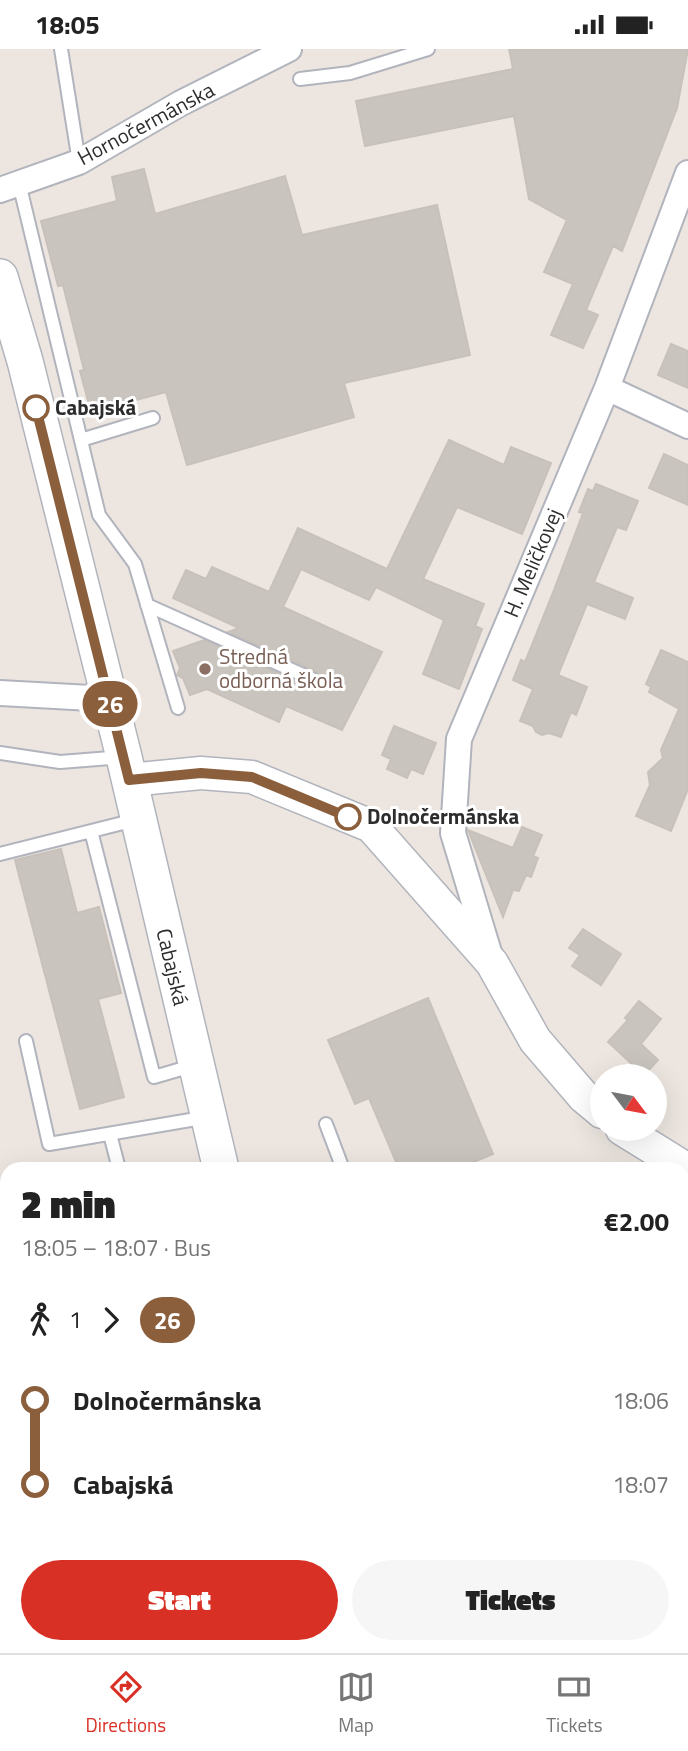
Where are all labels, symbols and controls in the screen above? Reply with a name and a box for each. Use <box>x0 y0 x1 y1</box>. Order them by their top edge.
text: 18:05 <box>35 5 100 44</box>
street label: Hornočermánska <box>71 73 220 173</box>
place label: Cabajská <box>55 391 136 423</box>
marker: Cabajská <box>23 395 49 421</box>
street label: H. Meličkovej <box>495 503 569 622</box>
place label: Stredná odborná škola <box>219 640 344 696</box>
marker: Stredná odborná škola <box>197 661 213 677</box>
line badge: 26 <box>78 681 142 727</box>
text: 26 <box>97 686 123 722</box>
place label: Dolnočermánska <box>367 800 520 832</box>
marker: Dolnočermánska <box>335 804 361 830</box>
street label: Cabajská <box>149 925 197 1009</box>
north arrow <box>590 1064 667 1141</box>
map controls <box>590 1064 667 1141</box>
text: 2 min <box>21 1175 115 1233</box>
text: €2.00 <box>604 1202 669 1241</box>
text: 18:05 – 18:07 · Bus <box>21 1230 211 1265</box>
icon: walk <box>21 1301 59 1339</box>
icon: forward <box>92 1301 130 1339</box>
text: 1 <box>69 1302 82 1337</box>
text: 26 <box>154 1302 181 1338</box>
text: Dolnočermánska <box>73 1381 262 1420</box>
text: 18:06 <box>612 1383 669 1418</box>
text: Cabajská <box>73 1465 174 1504</box>
text: 18:07 <box>612 1467 669 1502</box>
button: Start <box>21 1560 338 1640</box>
button: Tickets <box>352 1560 669 1640</box>
tab: Directions <box>86 1668 166 1739</box>
tab: Map <box>337 1668 375 1739</box>
tab: Tickets <box>546 1668 602 1739</box>

